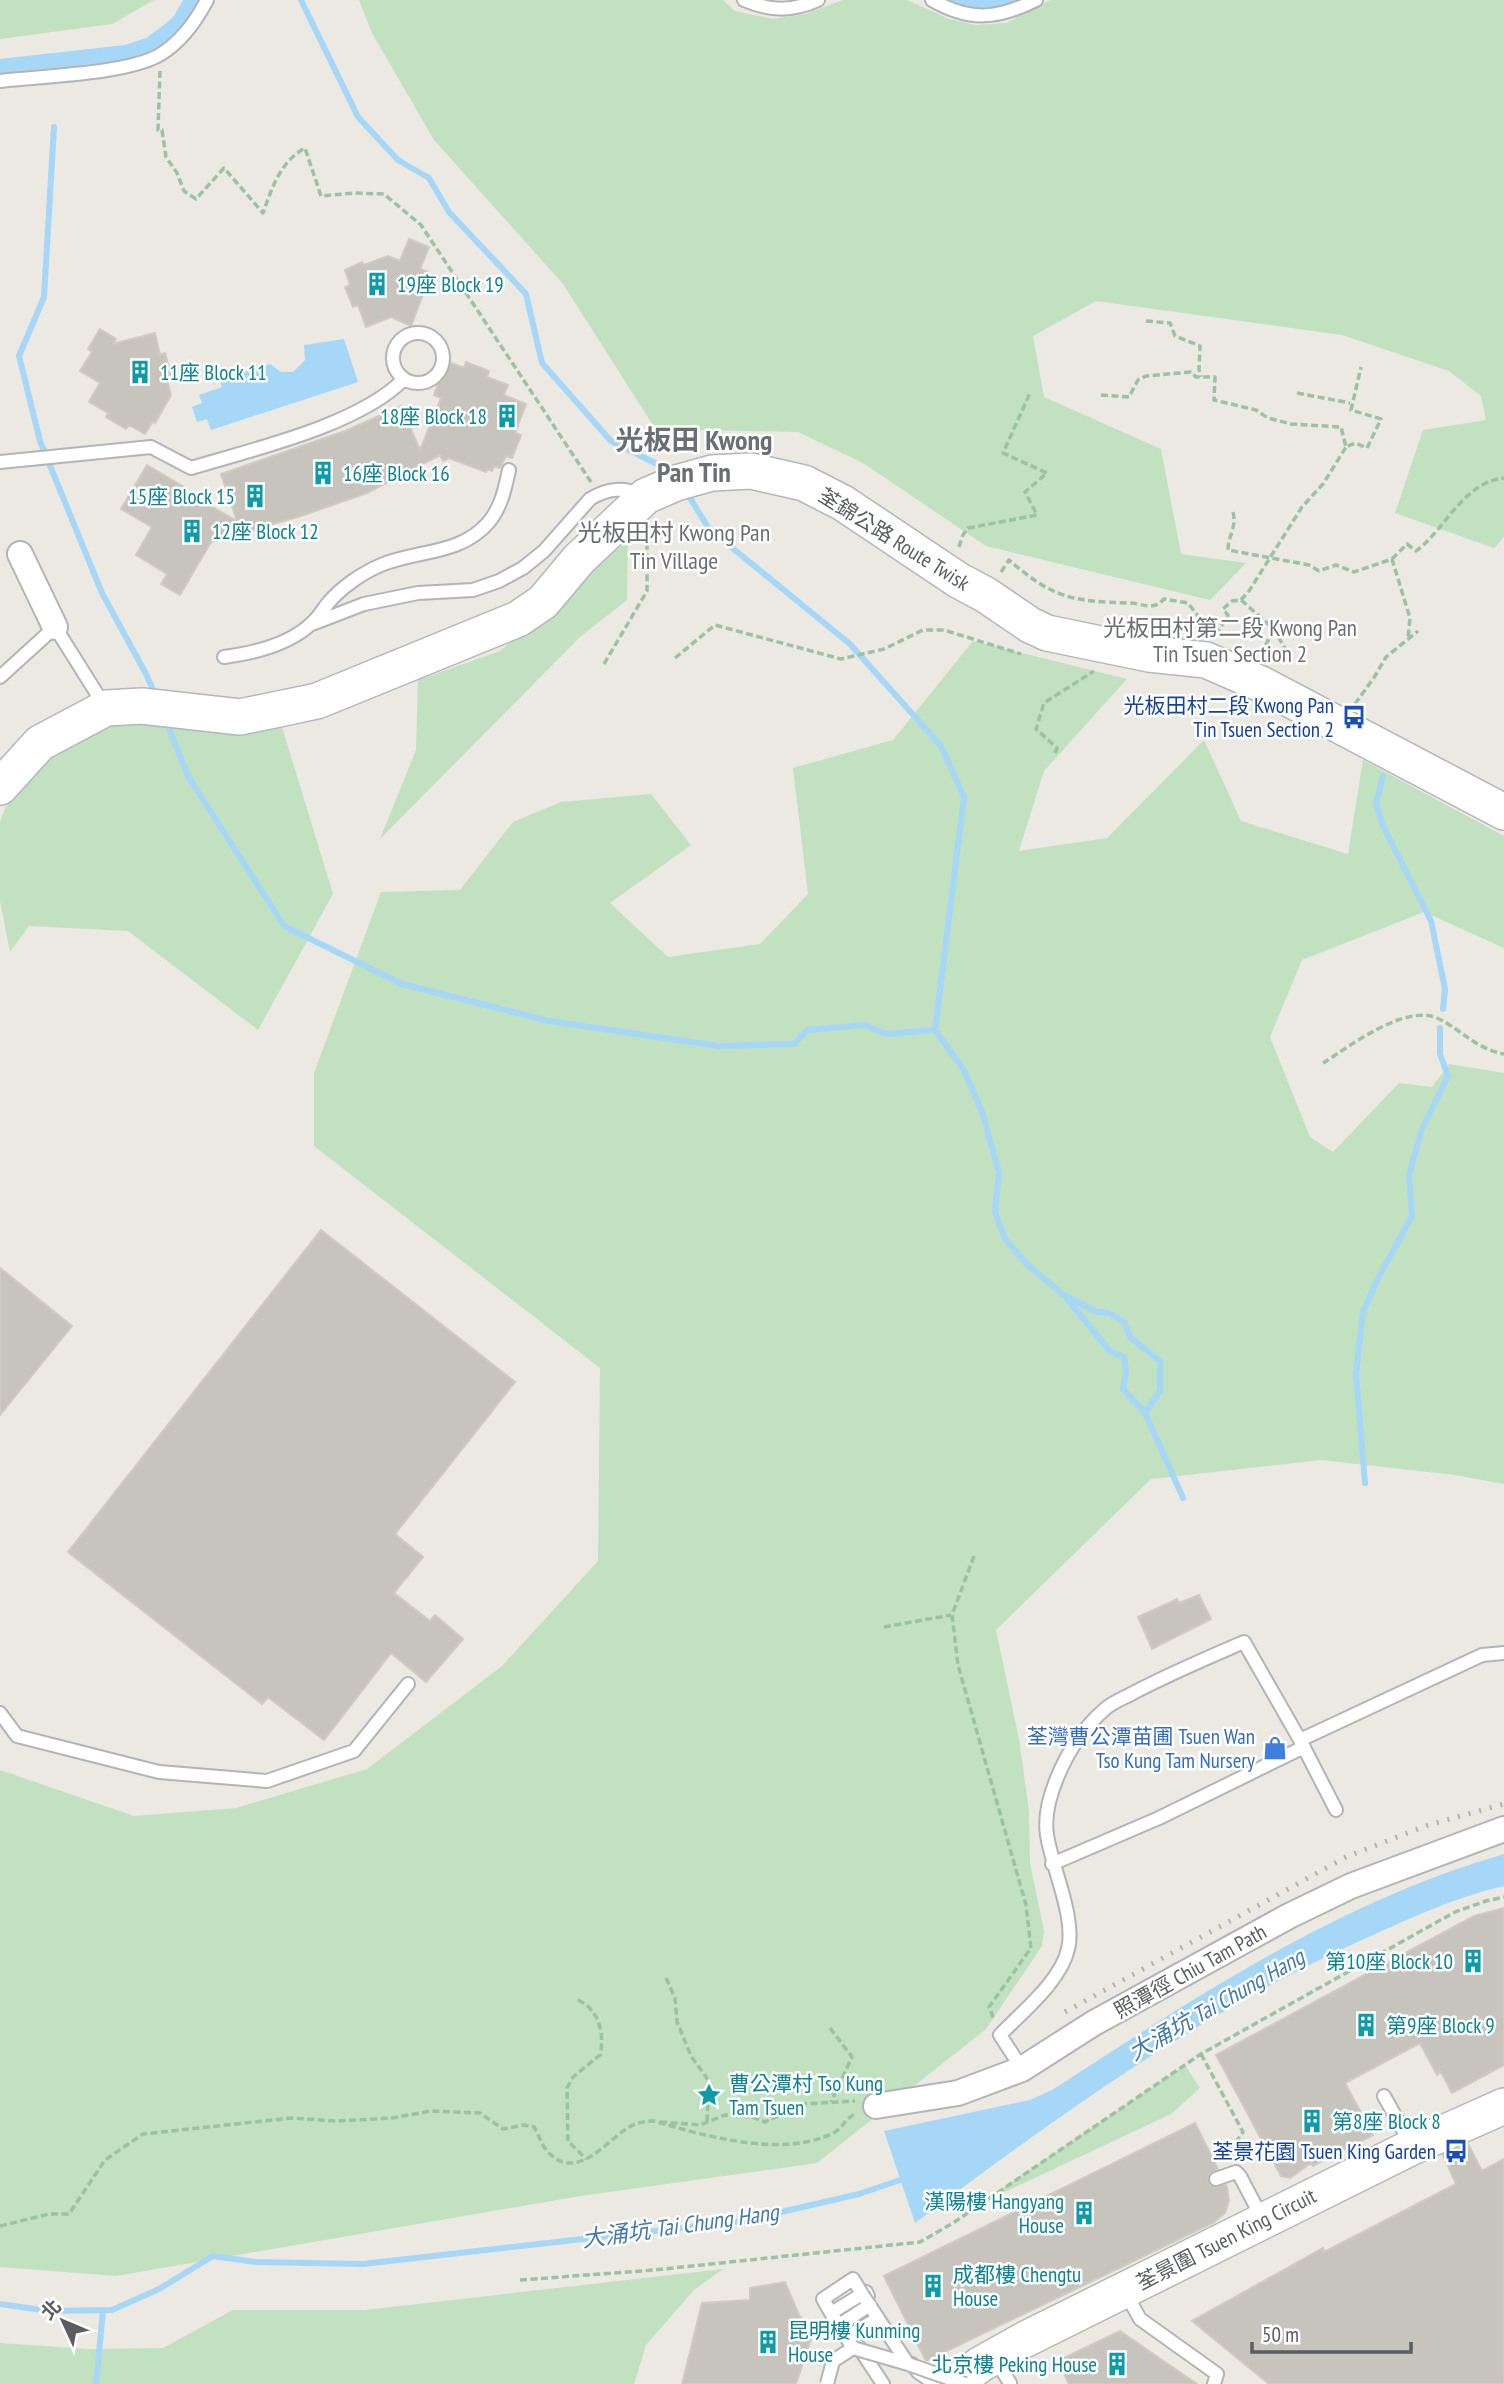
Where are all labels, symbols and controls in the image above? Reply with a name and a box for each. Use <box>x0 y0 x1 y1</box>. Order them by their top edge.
building icon: 19座 Block 19 <box>363 270 391 298</box>
place label: 19座 Block 19 <box>397 271 504 298</box>
building icon: 11座 Block 11 <box>126 358 154 386</box>
place label: 11座 Block 11 <box>160 359 267 386</box>
building icon: 18座 Block 18 <box>493 402 521 430</box>
place label: 18座 Block 18 <box>380 403 487 430</box>
district label: 光板田 Kwong Pan Tin <box>616 421 772 490</box>
building icon: 16座 Block 16 <box>309 459 337 487</box>
place label: 16座 Block 16 <box>343 460 450 487</box>
building icon: 15座 Block 15 <box>241 482 269 510</box>
street label: 荃錦公路 Route Twisk <box>813 482 975 596</box>
place label: 15座 Block 15 <box>128 483 235 510</box>
building icon: 12座 Block 12 <box>178 517 206 545</box>
district label: 光板田村 Kwong Pan Tin Village <box>578 517 770 576</box>
place label: 12座 Block 12 <box>212 518 319 545</box>
district label: 光板田村第二段 Kwong Pan Tin Tsuen Section 2 <box>1103 613 1357 668</box>
place label: 光板田村二段 Kwong Pan Tin Tsuen Section 2 <box>1124 692 1334 743</box>
bus stop icon: 光板田村二段 Kwong Pan Tin Tsuen Section 2 <box>1340 703 1368 731</box>
place label: 荃灣曹公潭苗圃 Tsuen Wan Tso Kung Tam Nursery <box>1027 1723 1255 1774</box>
shop icon: 荃灣曹公潭苗圃 Tsuen Wan Tso Kung Tam Nursery <box>1261 1734 1289 1762</box>
street label: 照潭徑 Chiu Tam Path <box>1109 1918 1271 2024</box>
water label: 大涌坑 Tai Chung Hang <box>1123 1941 1311 2066</box>
building icon: 第10座 Block 10 <box>1459 1947 1487 1975</box>
place label: 第10座 Block 10 <box>1325 1948 1453 1975</box>
building icon: 第9座 Block 9 <box>1352 2011 1380 2039</box>
place label: 第9座 Block 9 <box>1386 2012 1495 2039</box>
place label: 曹公潭村 Tso Kung Tam Tsuen <box>729 2070 883 2121</box>
place icon: 曹公潭村 Tso Kung Tam Tsuen <box>695 2081 723 2109</box>
building icon: 第8座 Block 8 <box>1298 2107 1326 2135</box>
place label: 第8座 Block 8 <box>1332 2108 1441 2135</box>
bus stop icon: 荃景花園 Tsuen King Garden <box>1442 2137 1470 2165</box>
place label: 荃景花園 Tsuen King Garden <box>1212 2138 1436 2165</box>
street label: 荃景圍 Tsuen King Circuit <box>1132 2182 1321 2296</box>
place label: 漢陽樓 Hangyang House <box>924 2188 1064 2239</box>
water label: 大涌坑 Tai Chung Hang <box>580 2197 782 2253</box>
building icon: 漢陽樓 Hangyang House <box>1070 2199 1098 2227</box>
place label: 成都樓 Chengtu House <box>953 2261 1081 2312</box>
building icon: 成都樓 Chengtu House <box>919 2272 947 2300</box>
north arrow <box>28 2286 98 2356</box>
text: 北 <box>36 2294 66 2324</box>
scale bar <box>1252 2310 1411 2354</box>
place label: 昆明樓 Kunming House <box>788 2317 920 2368</box>
text: 50 m <box>1262 2321 1299 2348</box>
building icon: 昆明樓 Kunming House <box>754 2328 782 2356</box>
building icon: 北京樓 Peking House <box>1103 2350 1131 2378</box>
place label: 北京樓 Peking House <box>931 2351 1097 2378</box>

